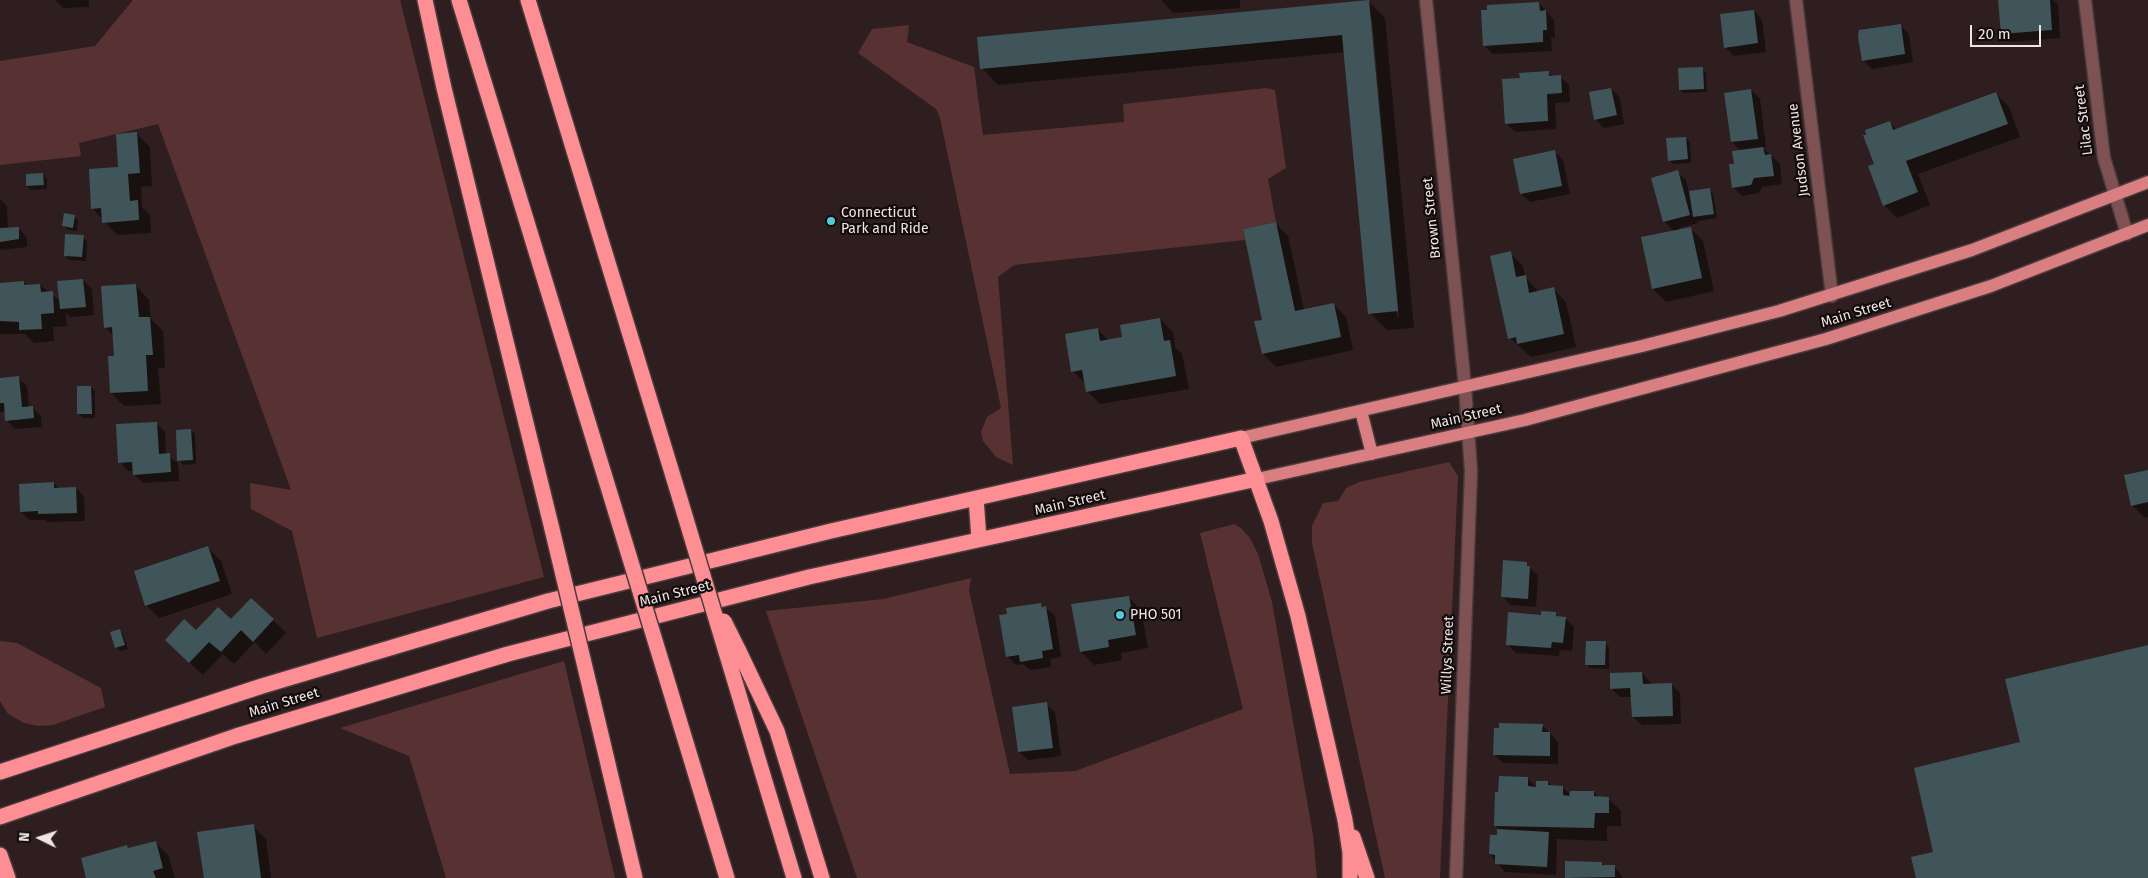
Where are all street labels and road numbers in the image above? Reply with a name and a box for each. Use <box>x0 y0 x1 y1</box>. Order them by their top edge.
street label: Lilac Street <box>2071 84 2097 156</box>
street label: Judson Avenue <box>1785 102 1813 198</box>
street label: Brown Street <box>1419 177 1445 259</box>
street label: Main Street <box>1819 294 1893 332</box>
street label: Main Street <box>1429 401 1503 433</box>
street label: Main Street <box>1033 487 1107 519</box>
street label: Main Street <box>638 577 712 611</box>
street label: Willys Street <box>1438 615 1458 695</box>
street label: Main Street <box>247 684 321 722</box>

